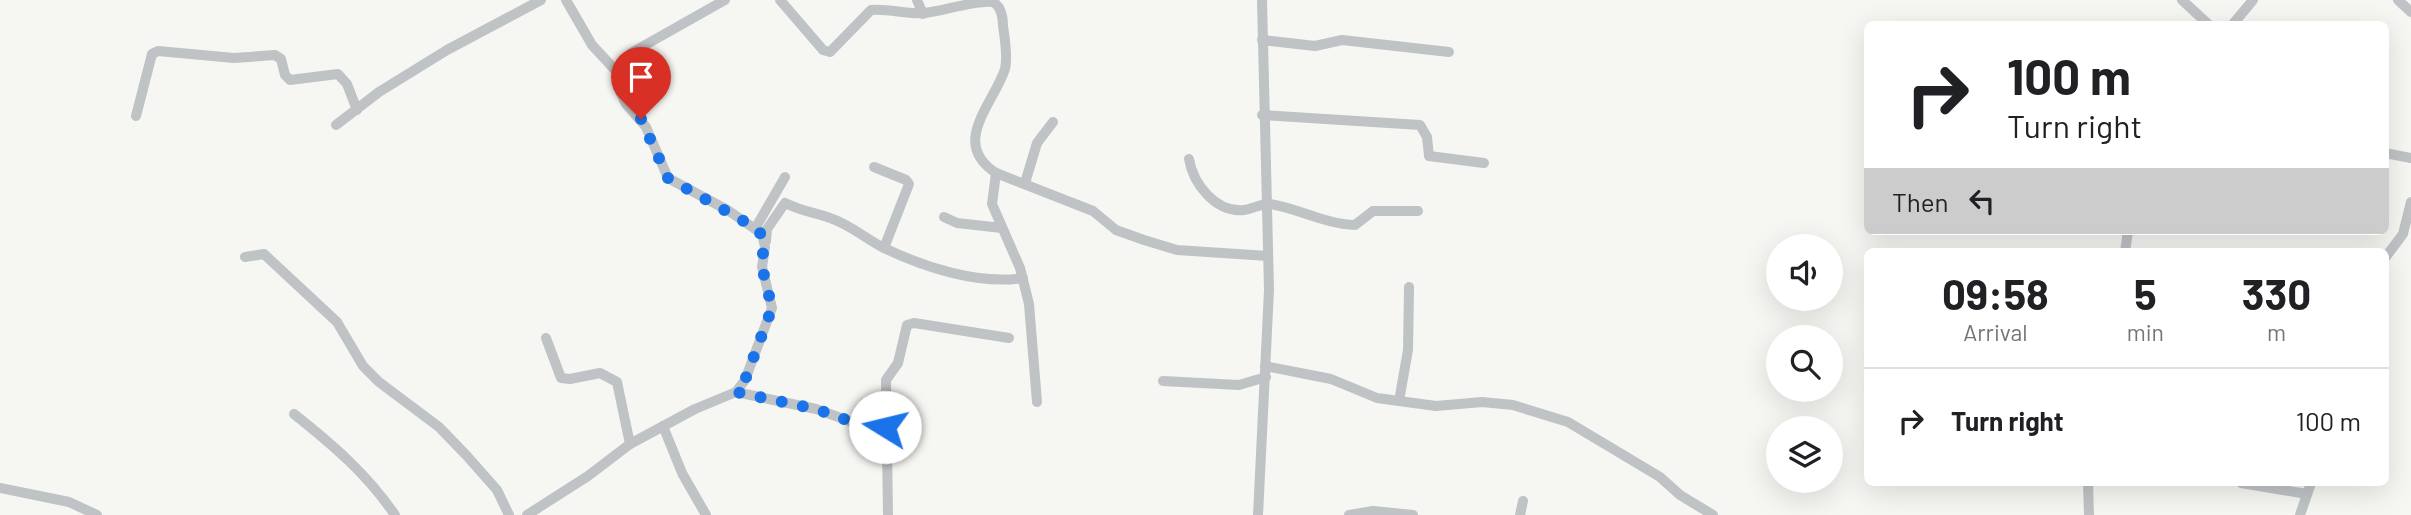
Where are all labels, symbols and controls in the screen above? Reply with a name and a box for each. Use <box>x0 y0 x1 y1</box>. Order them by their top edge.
text: 100 m <box>2007 46 2131 105</box>
pin <box>611 47 671 119</box>
icon: right <box>1892 49 1983 140</box>
icon: arrive <box>622 58 660 96</box>
text: Turn right <box>2007 106 2142 144</box>
icon: left <box>1963 182 2001 220</box>
text: Then <box>1892 186 1949 217</box>
map controls <box>1766 234 1843 493</box>
button: sound <box>1766 234 1843 311</box>
text: 09:58 <box>1942 268 2049 318</box>
text: 5 <box>2134 268 2157 318</box>
text: 330 <box>2242 268 2311 318</box>
text: Arrival <box>1963 318 2027 346</box>
text: min <box>2127 318 2164 346</box>
text: m <box>2267 318 2286 346</box>
button: search <box>1766 325 1843 402</box>
position arrow <box>848 390 922 464</box>
icon: right <box>1892 402 1930 440</box>
text: Turn right <box>1951 405 2064 436</box>
text: 100 m <box>2296 405 2361 436</box>
button: layers <box>1766 416 1843 493</box>

